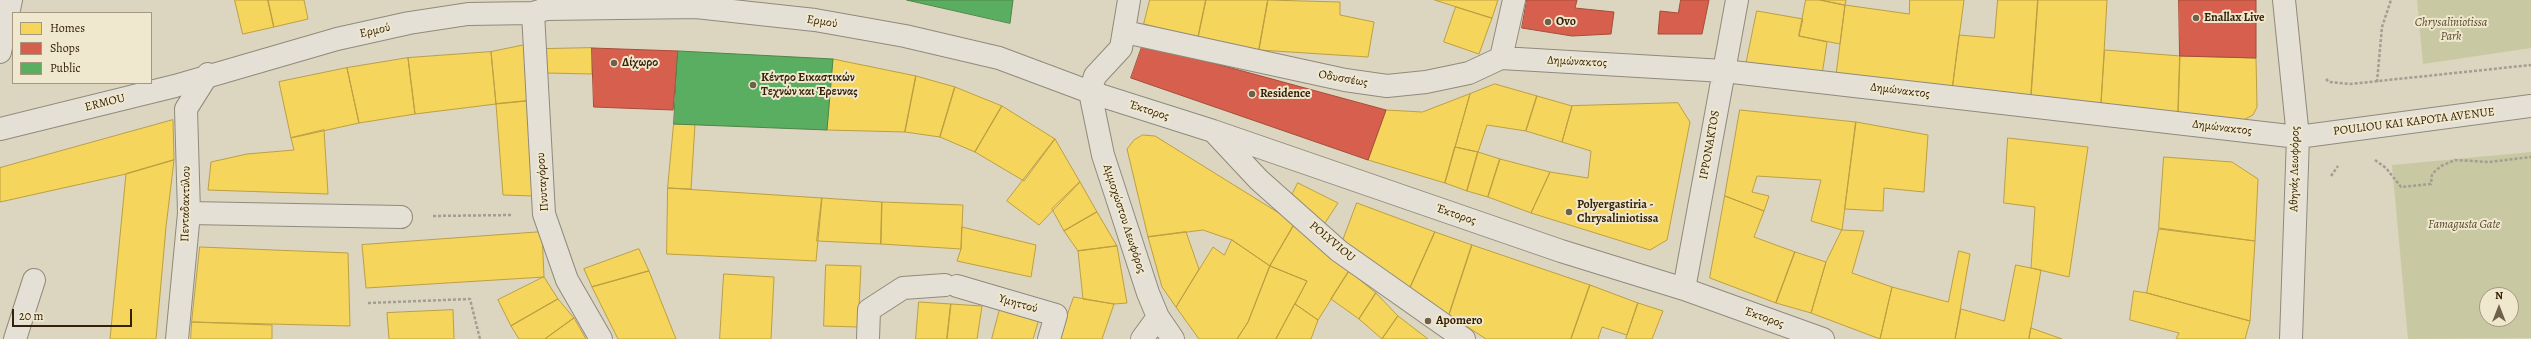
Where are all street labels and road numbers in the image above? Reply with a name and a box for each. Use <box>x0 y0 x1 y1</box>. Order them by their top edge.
street label: Ερμού <box>806 12 838 32</box>
street label: Ερμού <box>358 20 392 42</box>
street label: Δημώνακτος <box>1547 53 1607 71</box>
street label: Οδυσσέως <box>1317 68 1369 90</box>
street label: Δημώνακτος <box>1869 80 1931 102</box>
street label: ERMOU <box>83 91 127 115</box>
street label: Έκτορος <box>1127 98 1171 124</box>
street label: POULIOU KAI KAPOTA AVENUE <box>2332 105 2496 139</box>
street label: IPPONAKTOS <box>1697 109 1723 181</box>
street label: Δημώνακτος <box>2191 117 2253 139</box>
street label: Αθηνάς Λεωφόρος <box>2287 126 2303 212</box>
street label: Πνυταγόρου <box>534 152 552 212</box>
street label: Αμμοχώστου Λεωφόρος <box>1100 163 1148 275</box>
street label: Πενταδακτύλου <box>178 166 194 242</box>
street label: Έκτορος <box>1434 201 1478 229</box>
street label: POLYVIOU <box>1306 219 1358 265</box>
street label: Υμηττού <box>997 292 1039 316</box>
street label: Έκτορος <box>1742 304 1786 332</box>

